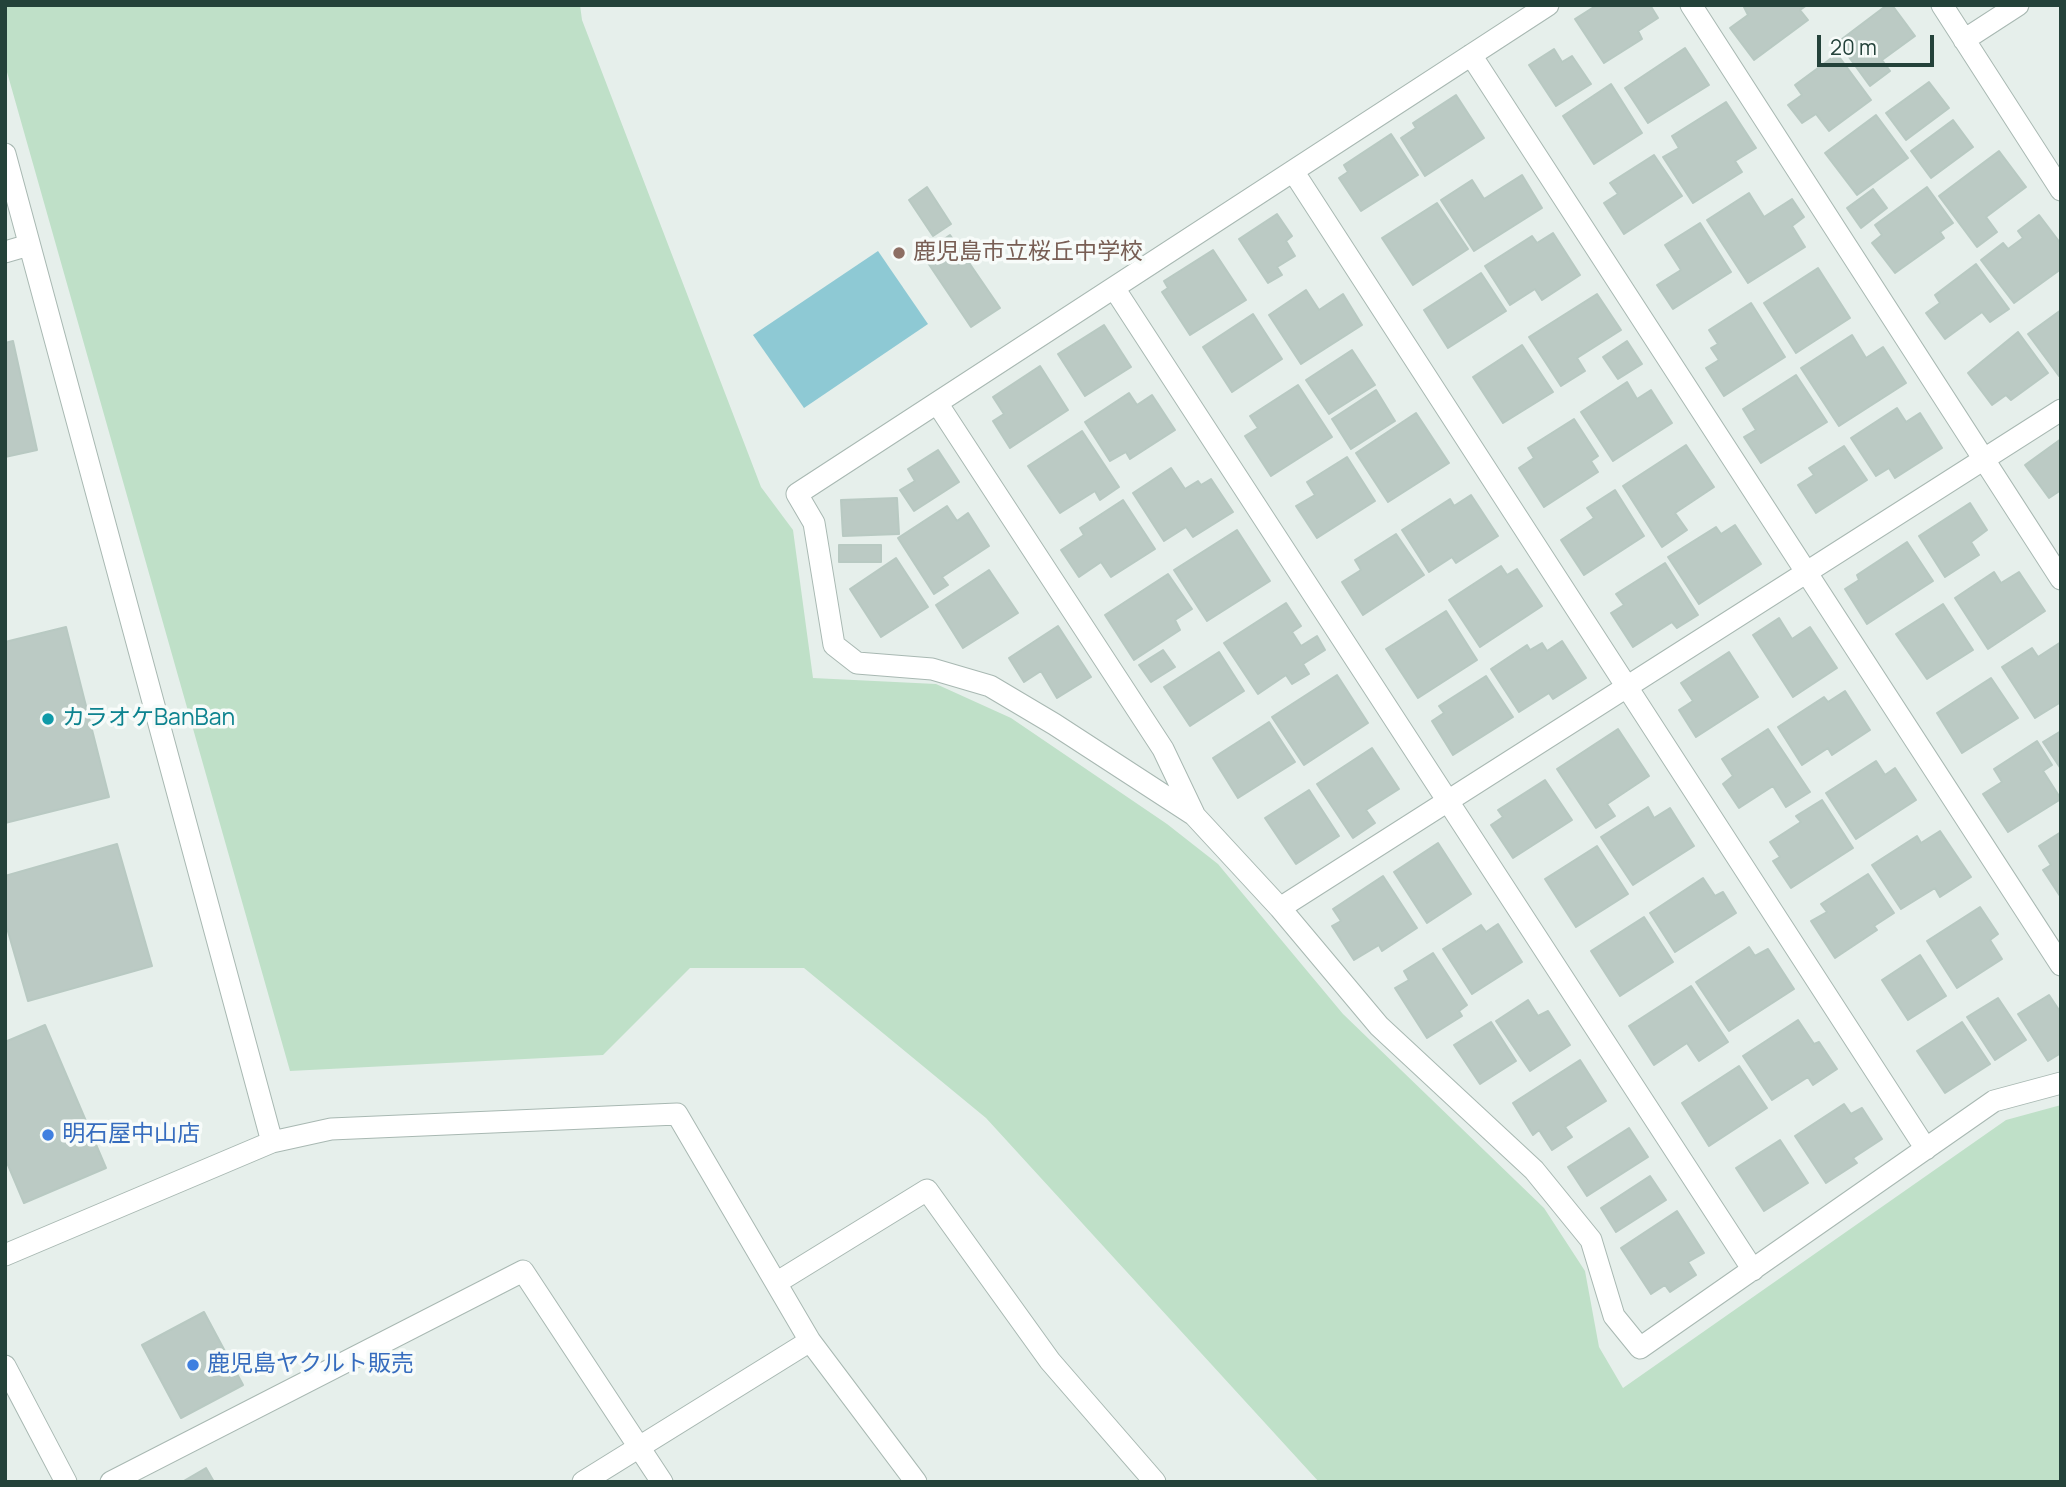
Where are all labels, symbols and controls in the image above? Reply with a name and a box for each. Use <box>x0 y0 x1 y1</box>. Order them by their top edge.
scale bar <box>1821 21 1938 65</box>
text: 20 m <box>1830 33 1877 61</box>
place label: 鹿児島市立桜丘中学校 <box>913 239 1143 267</box>
marker: 鹿児島市立桜丘中学校 <box>891 245 907 261</box>
place label: カラオケBanBan <box>62 705 235 733</box>
marker: カラオケBanBan <box>40 711 56 727</box>
place label: 明石屋中山店 <box>62 1121 200 1149</box>
marker: 明石屋中山店 <box>40 1127 56 1143</box>
place label: 鹿児島ヤクルト販売 <box>207 1351 414 1379</box>
marker: 鹿児島ヤクルト販売 <box>185 1357 201 1373</box>

